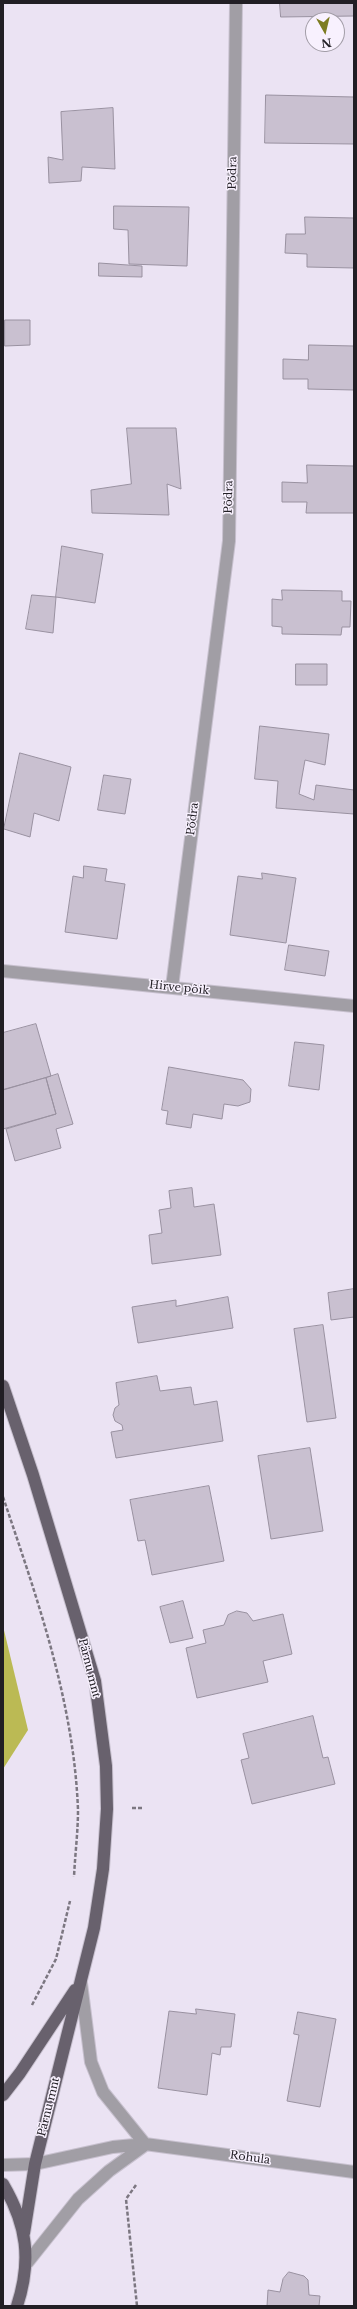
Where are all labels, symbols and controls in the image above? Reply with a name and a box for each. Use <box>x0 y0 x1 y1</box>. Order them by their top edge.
north arrow <box>305 12 345 52</box>
text: N <box>320 35 333 51</box>
street label: Põdra <box>226 156 240 190</box>
street label: Põdra <box>222 480 236 514</box>
street label: Põdra <box>184 802 202 836</box>
street label: Hirve põik <box>148 978 210 998</box>
street label: Pärnu mnt <box>75 1637 103 1699</box>
street label: Pärnu mnt <box>35 2076 63 2138</box>
street label: Rohula <box>229 2149 271 2167</box>

